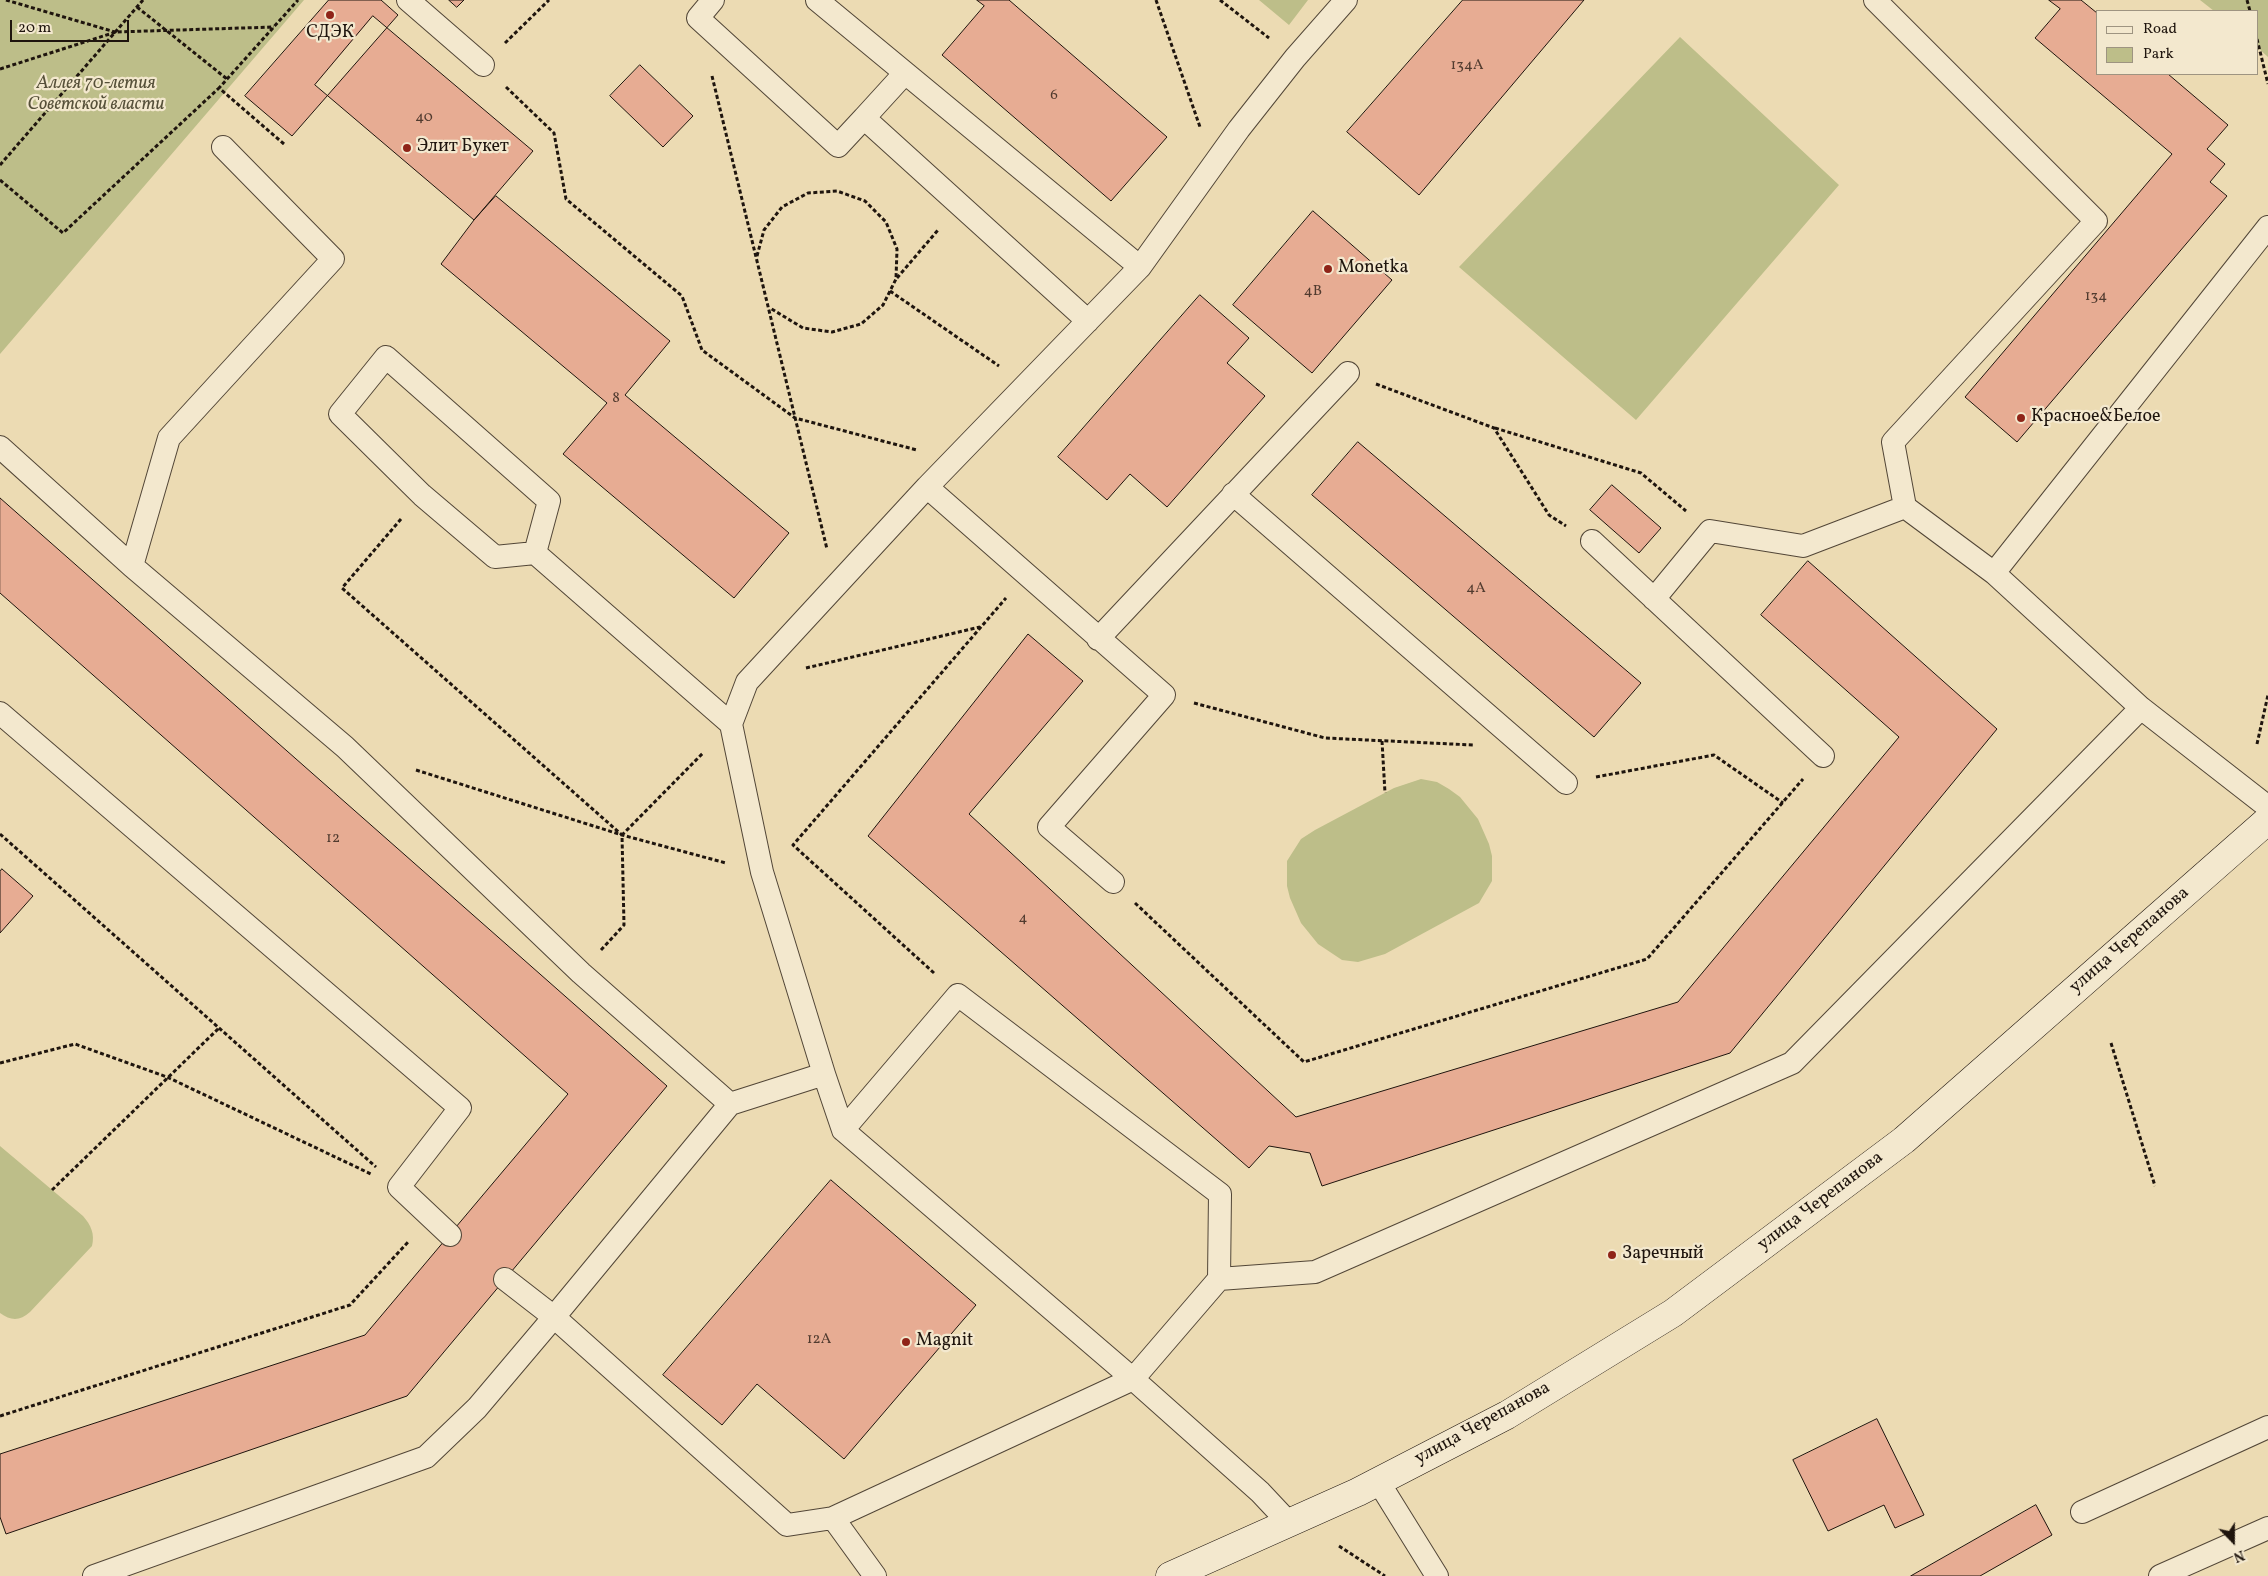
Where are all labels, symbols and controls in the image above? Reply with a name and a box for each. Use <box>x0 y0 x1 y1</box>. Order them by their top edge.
marker: СДЭК <box>324 9 336 21</box>
scale bar <box>12 10 131 42</box>
legend <box>2096 10 2258 75</box>
text: 20 m <box>18 18 51 39</box>
text: Road <box>2143 19 2177 40</box>
place label: СДЭК <box>306 23 354 45</box>
text: Park <box>2143 44 2174 65</box>
house number: 134А <box>1450 57 1484 75</box>
park label: Аллея 70-летия Советской власти <box>28 74 164 116</box>
house number: 6 <box>1050 87 1058 105</box>
house number: 40 <box>415 109 433 127</box>
place label: Элит Букет <box>417 137 509 159</box>
marker: Элит Букет <box>401 142 413 154</box>
place label: Monetka <box>1338 258 1408 280</box>
marker: Monetka <box>1322 263 1334 275</box>
house number: 4В <box>1304 283 1322 301</box>
house number: 134 <box>2085 288 2107 306</box>
house number: 8 <box>612 390 620 408</box>
place label: Красное&Белое <box>2031 407 2161 429</box>
marker: Красное&Белое <box>2015 412 2027 424</box>
house number: 4А <box>1466 580 1486 598</box>
house number: 12 <box>326 830 340 848</box>
street label: улица Черепанова <box>2066 883 2194 999</box>
house number: 4 <box>1019 910 1027 928</box>
street label: улица Черепанова <box>1754 1148 1888 1256</box>
place label: Заречный <box>1622 1244 1704 1266</box>
marker: Заречный <box>1606 1249 1618 1261</box>
house number: 12А <box>807 1331 831 1349</box>
place label: Magnit <box>916 1331 973 1353</box>
marker: Magnit <box>900 1336 912 1348</box>
street label: улица Черепанова <box>1411 1378 1555 1470</box>
north arrow <box>2208 1516 2258 1566</box>
text: N <box>2231 1545 2247 1566</box>

